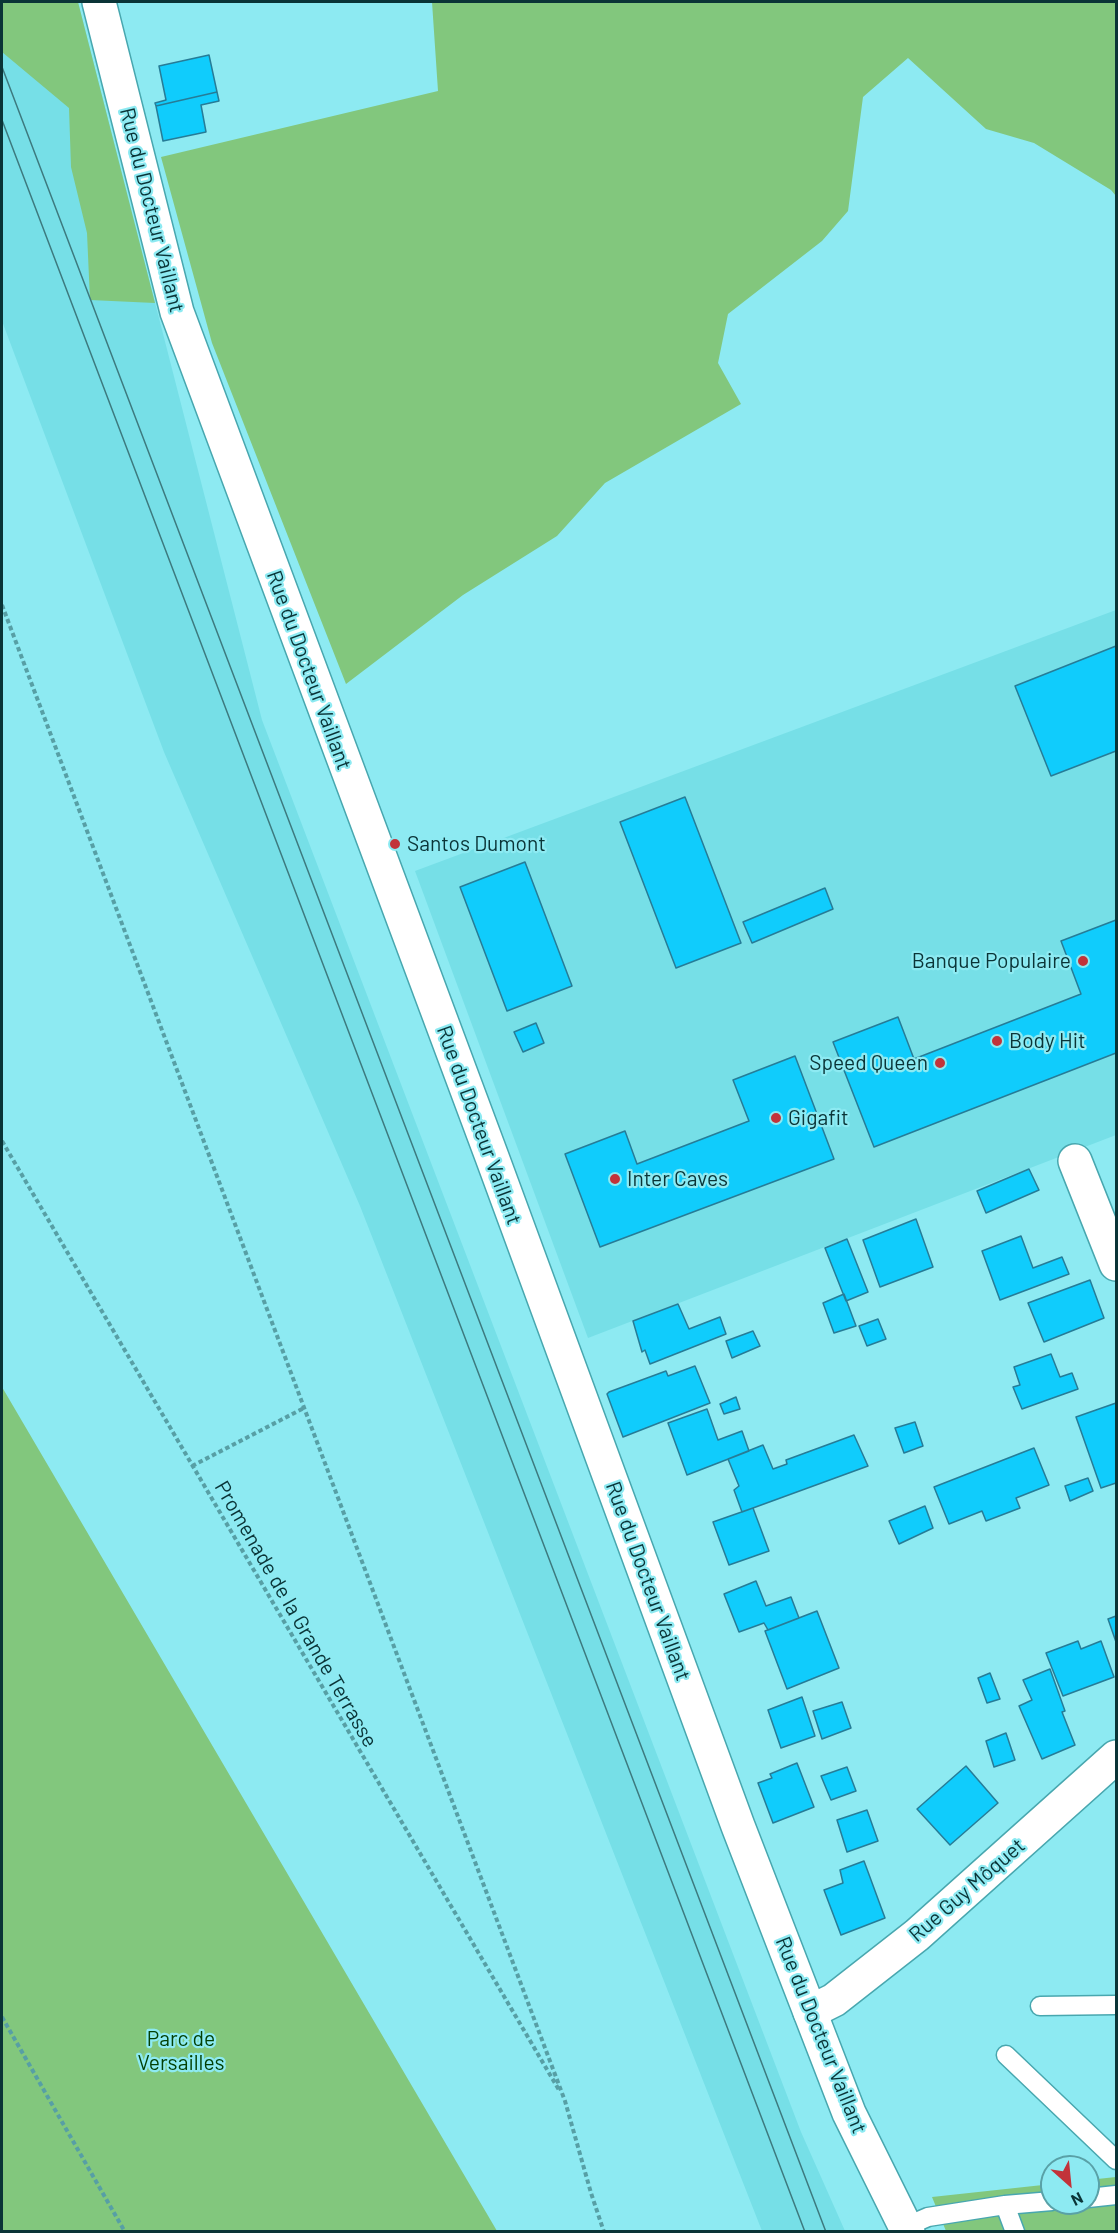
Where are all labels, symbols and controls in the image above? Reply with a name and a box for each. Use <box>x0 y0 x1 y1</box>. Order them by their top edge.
street label: Rue du Docteur Vaillant <box>114 105 190 315</box>
street label: Rue du Docteur Vaillant <box>261 567 357 773</box>
place label: Santos Dumont <box>407 831 546 857</box>
marker: Santos Dumont <box>388 837 402 851</box>
place label: Banque Populaire <box>912 948 1071 974</box>
marker: Banque Populaire <box>1076 954 1090 968</box>
street label: Rue du Docteur Vaillant <box>431 1022 527 1228</box>
place label: Body Hit <box>1009 1028 1086 1054</box>
marker: Body Hit <box>990 1034 1004 1048</box>
place label: Speed Queen <box>809 1050 928 1076</box>
marker: Speed Queen <box>933 1056 947 1070</box>
place label: Gigafit <box>788 1105 849 1131</box>
marker: Gigafit <box>769 1111 783 1125</box>
place label: Inter Caves <box>627 1166 728 1192</box>
marker: Inter Caves <box>608 1172 622 1186</box>
street label: Promenade de la Grande Terrasse <box>209 1476 383 1752</box>
street label: Rue du Docteur Vaillant <box>600 1478 696 1684</box>
street label: Rue Guy Môquet <box>904 1833 1030 1947</box>
street label: Rue du Docteur Vaillant <box>770 1933 872 2137</box>
park label: Parc de Versailles <box>137 2026 225 2076</box>
north arrow <box>1040 2155 1100 2215</box>
text: N <box>1068 2189 1087 2211</box>

